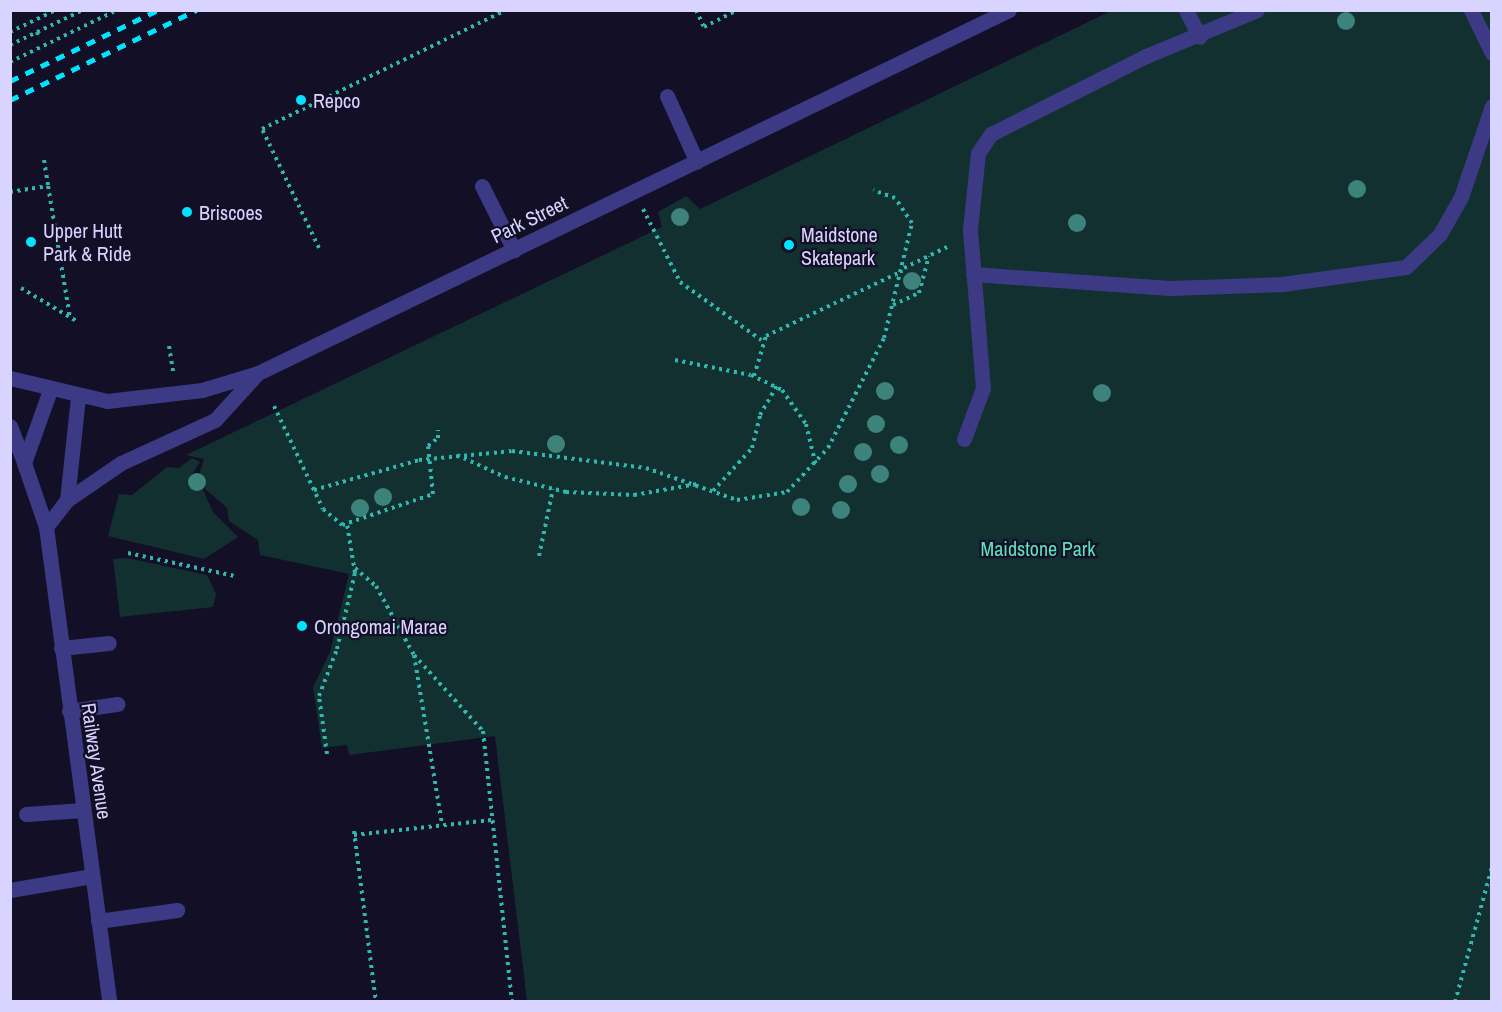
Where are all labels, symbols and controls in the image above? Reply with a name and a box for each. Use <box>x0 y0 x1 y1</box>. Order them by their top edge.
place label: Repco <box>313 88 360 112</box>
marker: Repco <box>294 93 308 107</box>
street label: Park Street <box>487 190 571 248</box>
place label: Briscoes <box>199 200 263 224</box>
marker: Briscoes <box>180 205 194 219</box>
place label: Upper Hutt Park & Ride <box>43 219 131 266</box>
place label: Maidstone Skatepark <box>801 222 878 269</box>
marker: Upper Hutt Park & Ride <box>24 235 38 249</box>
marker: Maidstone Skatepark <box>782 238 796 252</box>
park label: Maidstone Park <box>981 536 1095 560</box>
place label: Orongomai Marae <box>314 614 447 638</box>
marker: Orongomai Marae <box>295 619 309 633</box>
street label: Railway Avenue <box>77 701 117 821</box>

